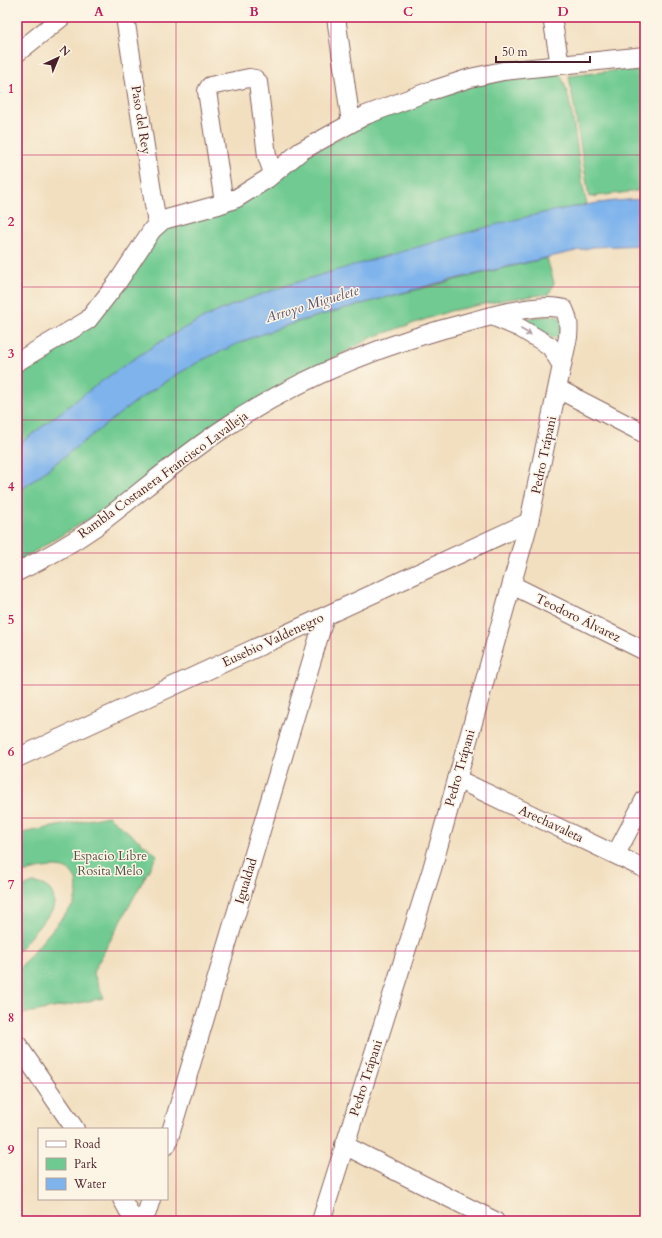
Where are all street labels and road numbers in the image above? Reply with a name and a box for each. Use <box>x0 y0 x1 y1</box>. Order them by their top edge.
street label: Paso del Rey <box>127 84 155 156</box>
street label: Rambla Costanera Francisco Lavalleja <box>74 407 252 543</box>
street label: Pedro Trápani <box>527 414 561 496</box>
street label: Teodoro Álvarez <box>532 590 624 647</box>
street label: Eusebio Valdenegro <box>219 609 327 671</box>
street label: Pedro Trápani <box>440 727 480 809</box>
street label: Arechavaleta <box>516 801 587 847</box>
street label: Igualdad <box>230 856 262 906</box>
street label: Pedro Trápani <box>345 1037 387 1118</box>

